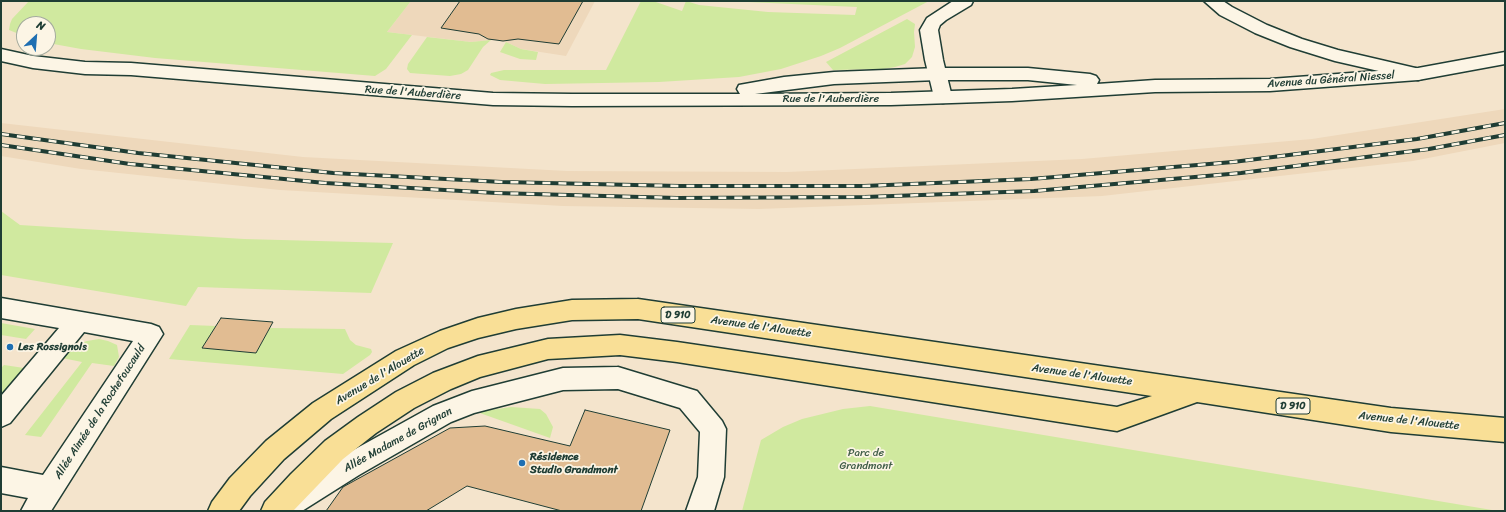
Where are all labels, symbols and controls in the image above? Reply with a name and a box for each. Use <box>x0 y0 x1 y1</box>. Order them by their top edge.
text: N <box>33 15 49 36</box>
north arrow <box>16 16 56 56</box>
street label: Avenue du Général Niessel <box>1267 69 1395 91</box>
street label: Rue de l'Auberdière <box>364 83 462 103</box>
street label: Rue de l'Auberdière <box>783 92 879 106</box>
road number: D 910 <box>661 307 695 323</box>
street label: Avenue de l'Alouette <box>710 313 812 341</box>
place label: Les Rossignols <box>18 340 87 354</box>
marker: Les Rossignols <box>5 342 15 352</box>
street label: Allée Aimée de la Rochefoucauld <box>52 342 148 482</box>
street label: Avenue de l'Alouette <box>333 344 427 408</box>
street label: Avenue de l'Alouette <box>1031 361 1133 389</box>
road number: D 910 <box>1276 398 1310 414</box>
street label: Allée Madame de Grignan <box>342 405 454 475</box>
street label: Avenue de l'Alouette <box>1358 409 1460 433</box>
park label: Parc de Grandmont <box>839 446 893 472</box>
place label: Résidence Studio Grandmont <box>530 450 618 476</box>
marker: Résidence Studio Grandmont <box>517 458 527 468</box>

